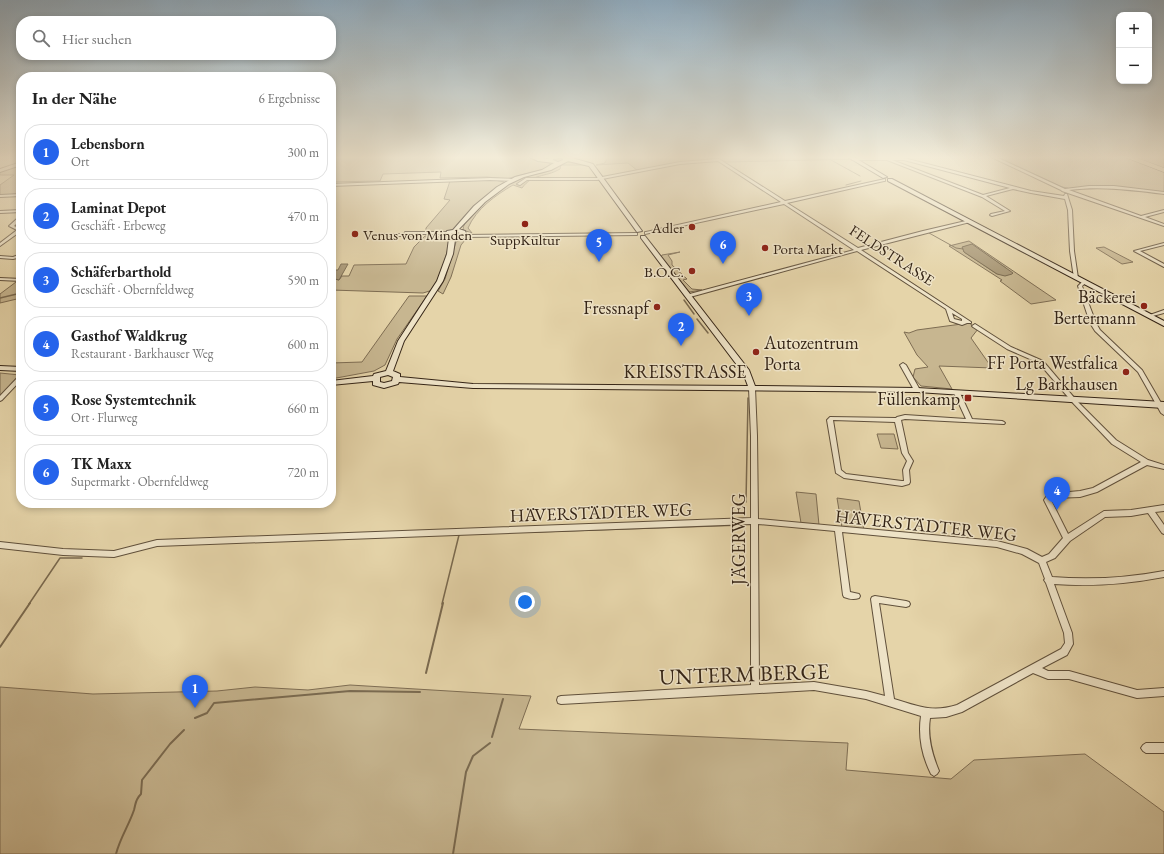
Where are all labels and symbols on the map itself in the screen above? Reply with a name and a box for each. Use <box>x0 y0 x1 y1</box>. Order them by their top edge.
place label: Adler <box>651 218 684 237</box>
marker: SuppKultur <box>520 219 530 229</box>
street label: FELDSTRASSE <box>846 221 938 290</box>
marker: Adler <box>687 222 697 232</box>
place label: Venus von Minden <box>363 225 472 244</box>
marker: Venus von Minden <box>350 229 360 239</box>
pin: 5 <box>586 229 612 262</box>
place label: SuppKultur <box>490 230 560 249</box>
pin: 6 <box>710 231 736 264</box>
place label: Porta Markt <box>773 239 843 258</box>
marker: Porta Markt <box>760 243 770 253</box>
place label: B.O.C. <box>644 262 684 281</box>
marker: B.O.C. <box>687 266 697 276</box>
pin: 3 <box>736 283 762 316</box>
place label: Bäckerei Bertermann <box>1054 285 1137 329</box>
place label: Fressnapf <box>583 296 651 319</box>
marker: Bäckerei Bertermann <box>1139 301 1149 311</box>
marker: Fressnapf <box>652 302 662 312</box>
pin: 2 <box>668 313 694 346</box>
place label: Autozentrum Porta <box>763 331 859 375</box>
marker: Autozentrum Porta <box>751 347 761 357</box>
place label: FF Porta Westfalica Lg Barkhausen <box>987 351 1119 395</box>
street label: KREISSTRASSE <box>623 360 747 383</box>
marker: FF Porta Westfalica Lg Barkhausen <box>1121 367 1131 377</box>
place label: Füllenkamp <box>877 387 960 410</box>
marker: Füllenkamp <box>963 393 973 403</box>
pin: 4 <box>1044 477 1070 510</box>
street label: JÄGERWEG <box>727 493 750 587</box>
street label: HÄVERSTÄDTER WEG <box>509 497 693 527</box>
street label: HÄVERSTÄDTER WEG <box>834 504 1018 546</box>
your location <box>515 592 535 612</box>
street label: UNTERM BERGE <box>658 657 830 691</box>
pin: 1 <box>182 675 208 708</box>

